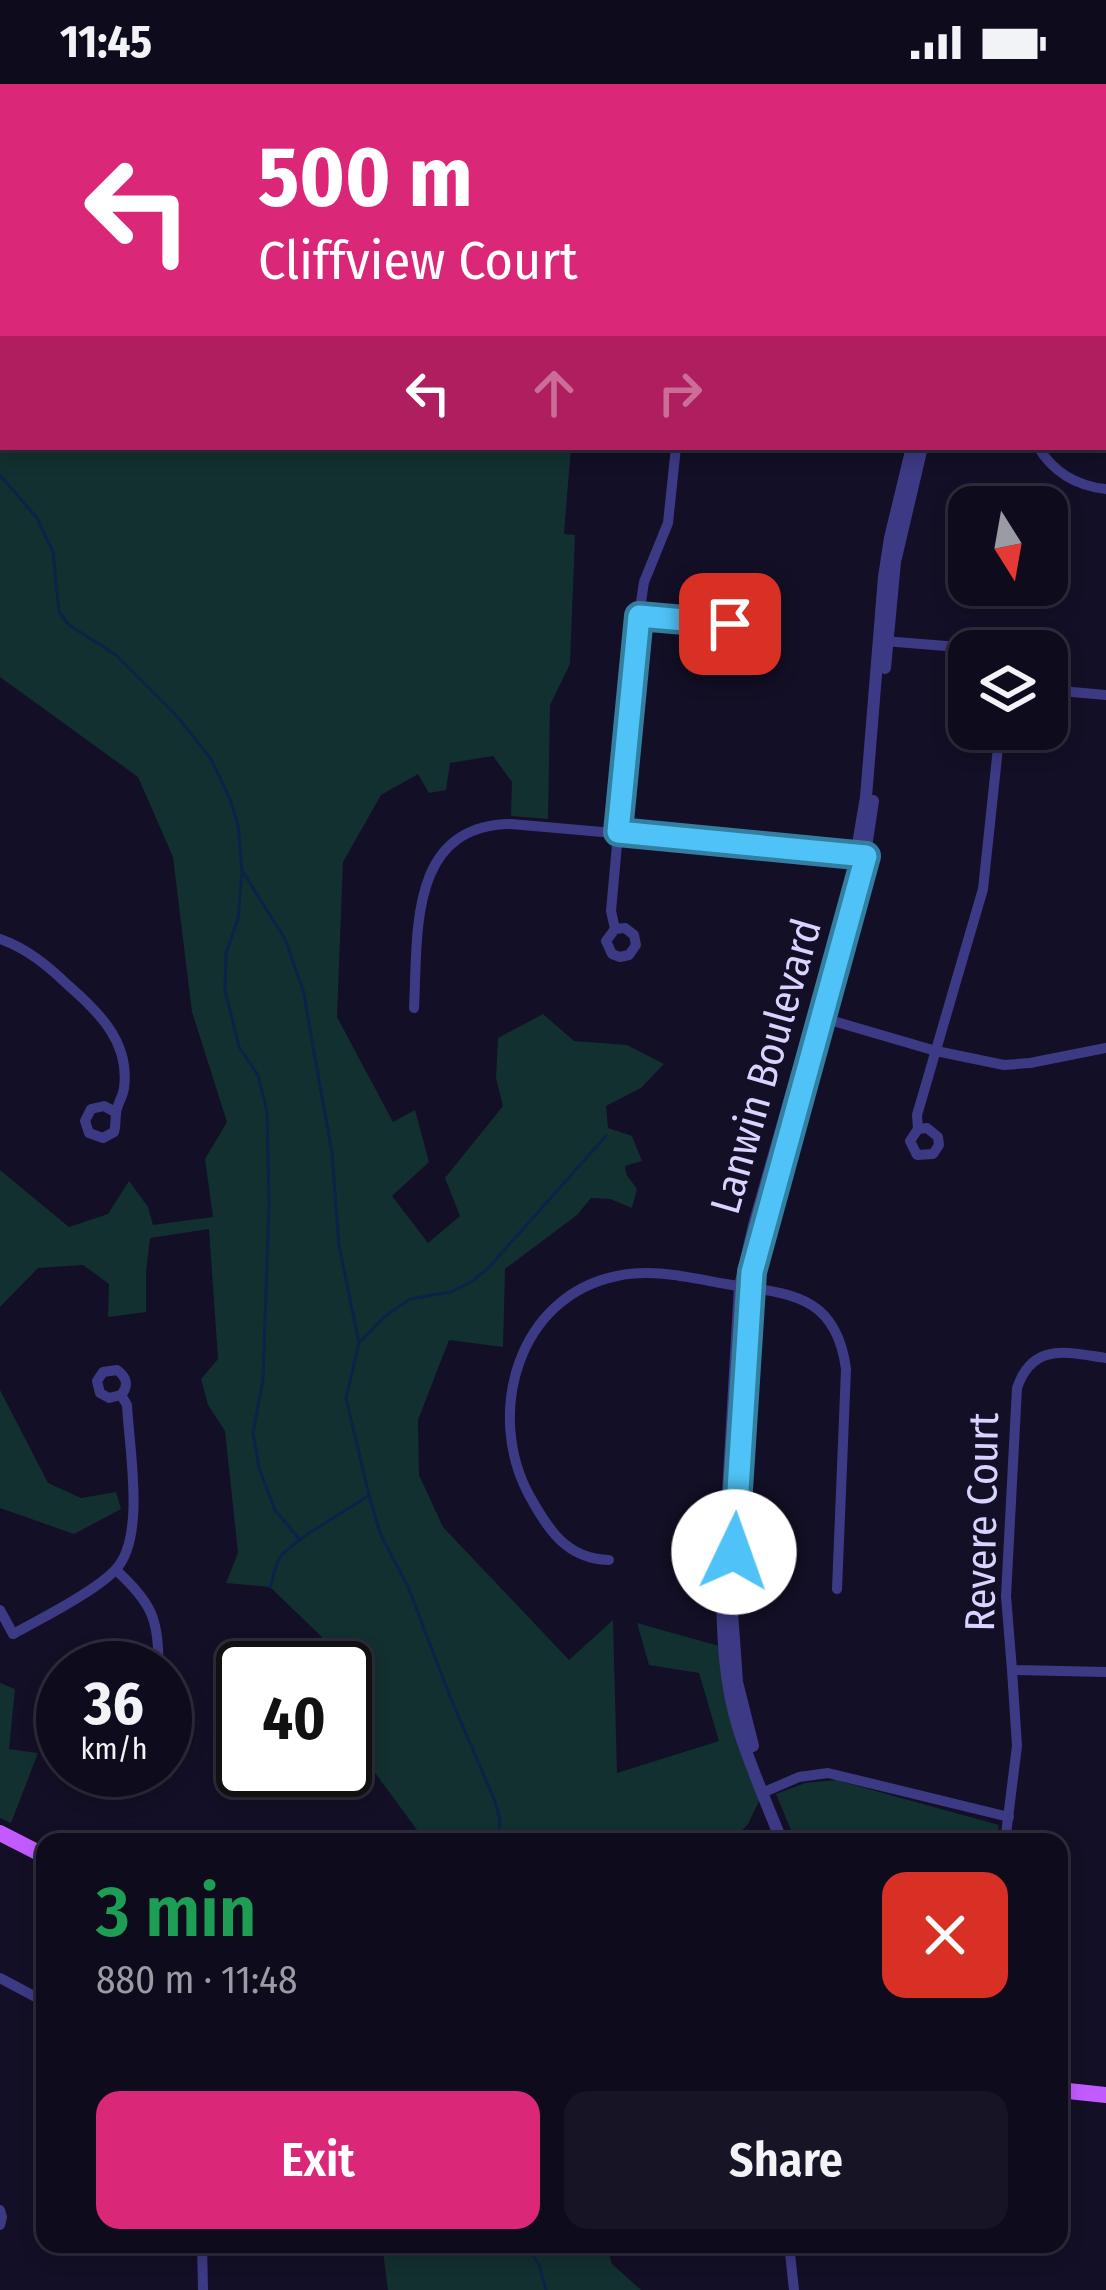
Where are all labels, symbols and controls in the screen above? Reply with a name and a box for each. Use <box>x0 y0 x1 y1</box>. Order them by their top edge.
text: 11:45 <box>60 15 152 69</box>
text: 500 m <box>258 127 473 228</box>
icon: left <box>60 132 216 288</box>
text: Cliffview Court <box>258 229 578 293</box>
icon: left <box>395 360 461 426</box>
icon: ahead <box>521 360 587 426</box>
icon: right <box>647 360 713 426</box>
north arrow <box>948 486 1068 606</box>
map controls <box>948 486 1068 750</box>
pin <box>679 573 781 675</box>
icon: arrive <box>697 591 763 657</box>
button: layers <box>948 630 1068 750</box>
street label: Lanwin Boulevard <box>700 913 832 1219</box>
street label: Revere Court <box>955 1412 1009 1632</box>
position arrow <box>671 1489 797 1615</box>
speed limit sign: 40 <box>216 1641 372 1797</box>
text: 36 <box>84 1668 144 1740</box>
text: km/h <box>81 1731 147 1767</box>
text: 3 min <box>96 1869 257 1955</box>
button: close <box>882 1872 1008 1998</box>
text: 880 m · 11:48 <box>96 1957 297 2003</box>
button: Exit <box>96 2091 540 2229</box>
button: Share <box>564 2091 1008 2229</box>

